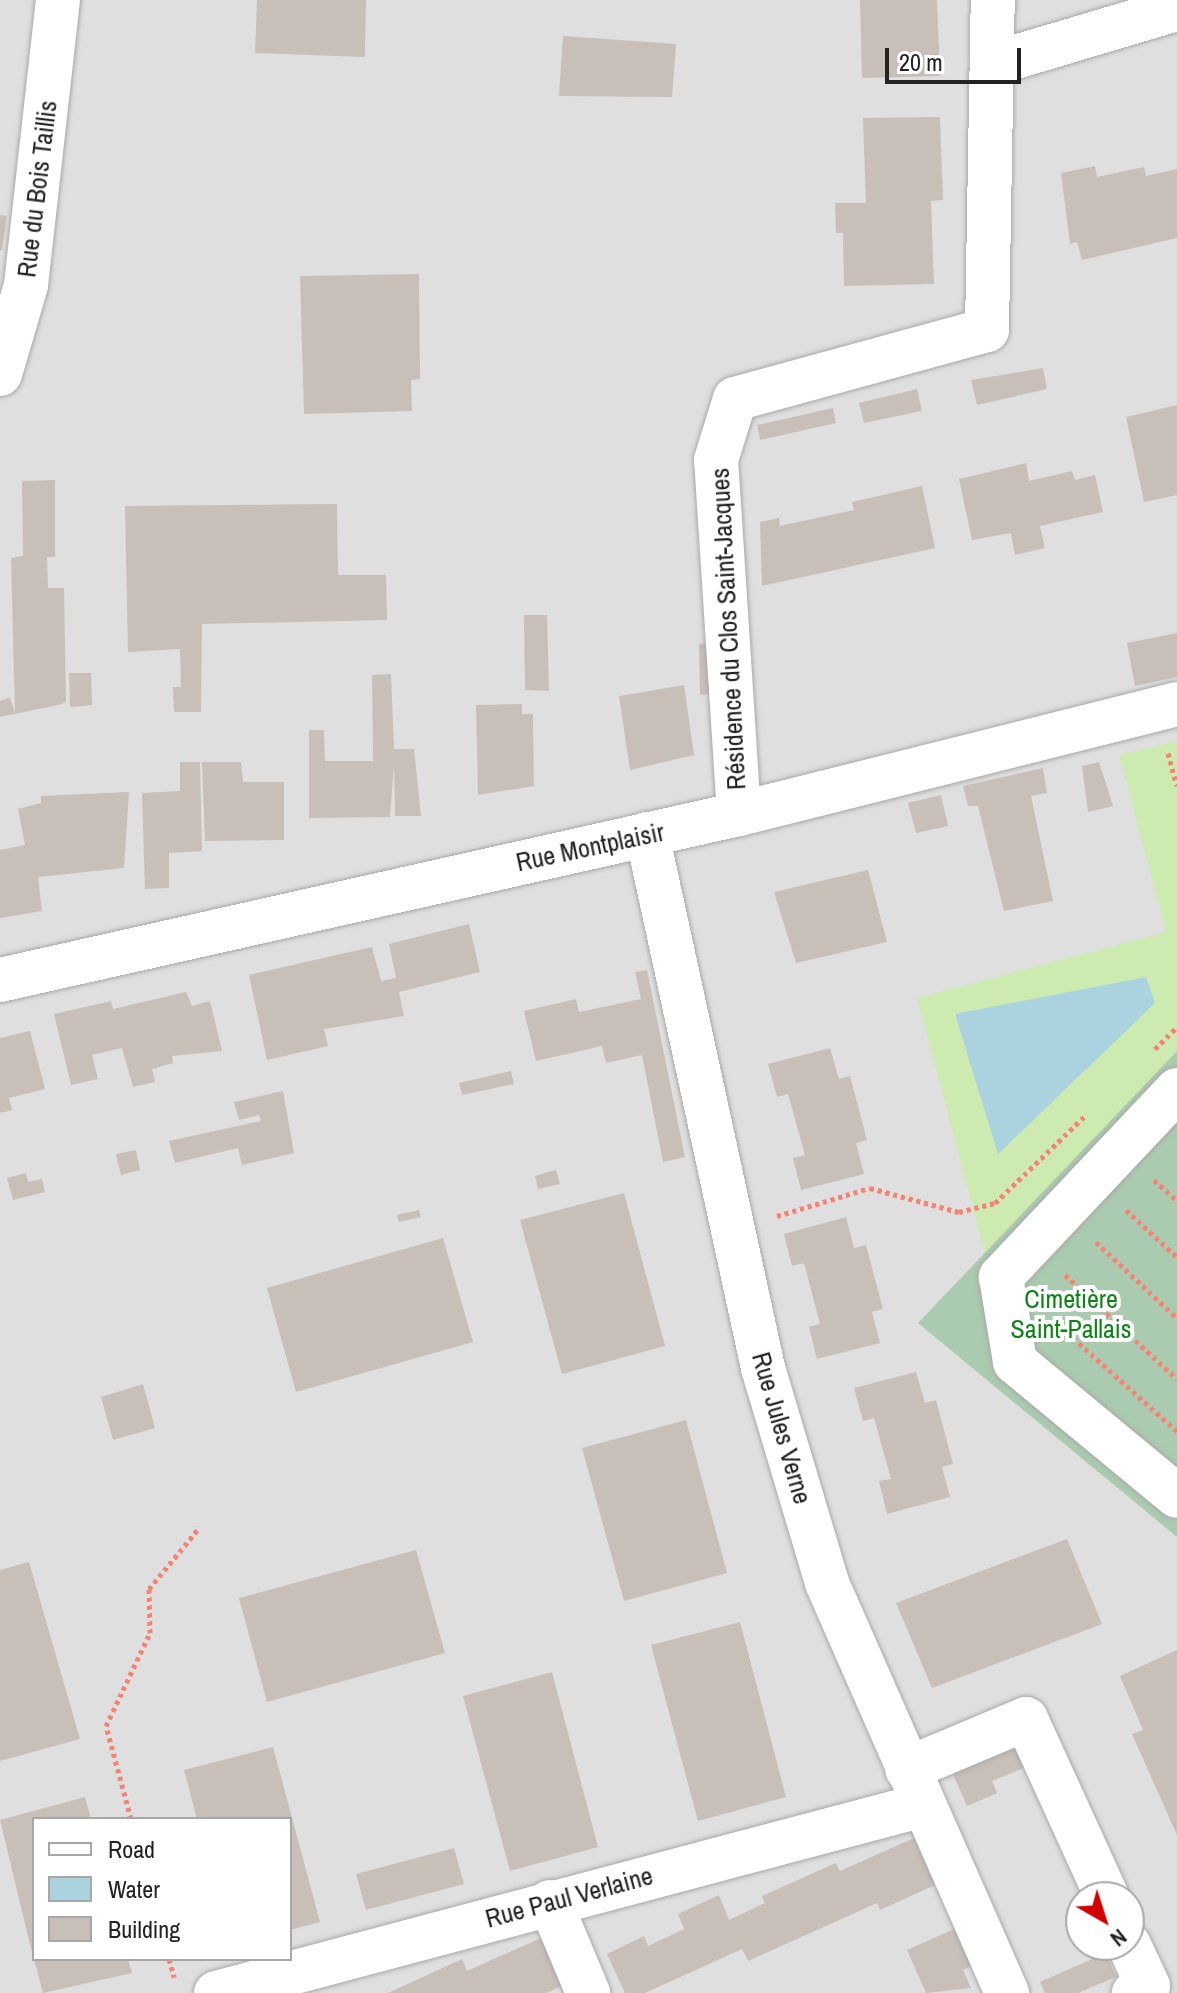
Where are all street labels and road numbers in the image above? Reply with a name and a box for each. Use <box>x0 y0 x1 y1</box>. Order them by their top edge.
street label: Rue du Bois Taillis <box>11 99 63 279</box>
street label: Résidence du Clos Saint-Jacques <box>704 467 752 791</box>
street label: Rue Montplaisir <box>513 816 667 878</box>
street label: Rue Jules Verne <box>745 1349 819 1507</box>
street label: Rue Paul Verlaine <box>482 1860 656 1934</box>

